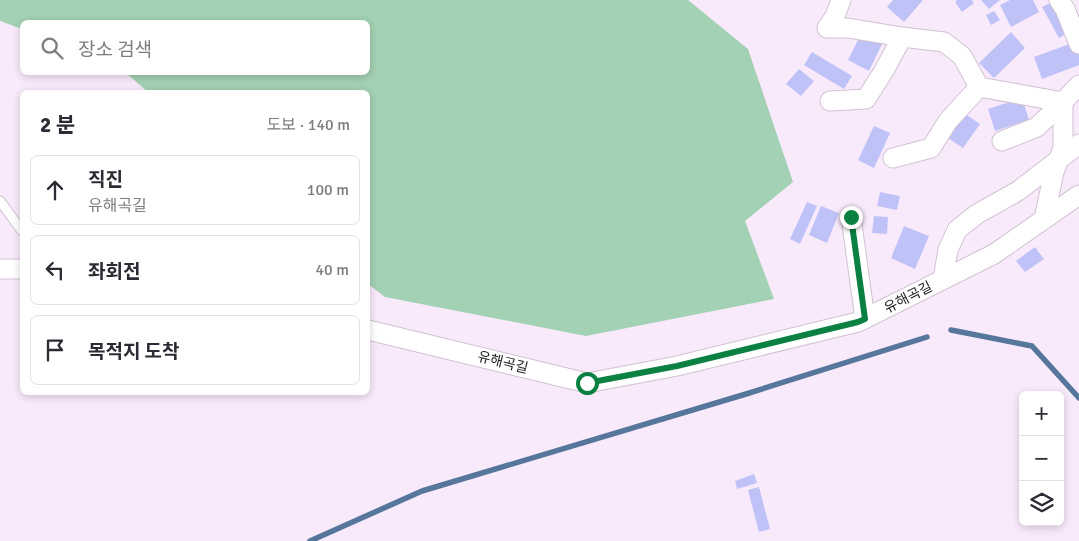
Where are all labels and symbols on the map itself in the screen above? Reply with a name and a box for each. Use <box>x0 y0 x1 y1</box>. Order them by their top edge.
route end <box>840 206 863 229</box>
street label: 유해곡길 <box>881 278 935 317</box>
street label: 유해곡길 <box>476 348 530 377</box>
route start <box>576 372 599 395</box>

